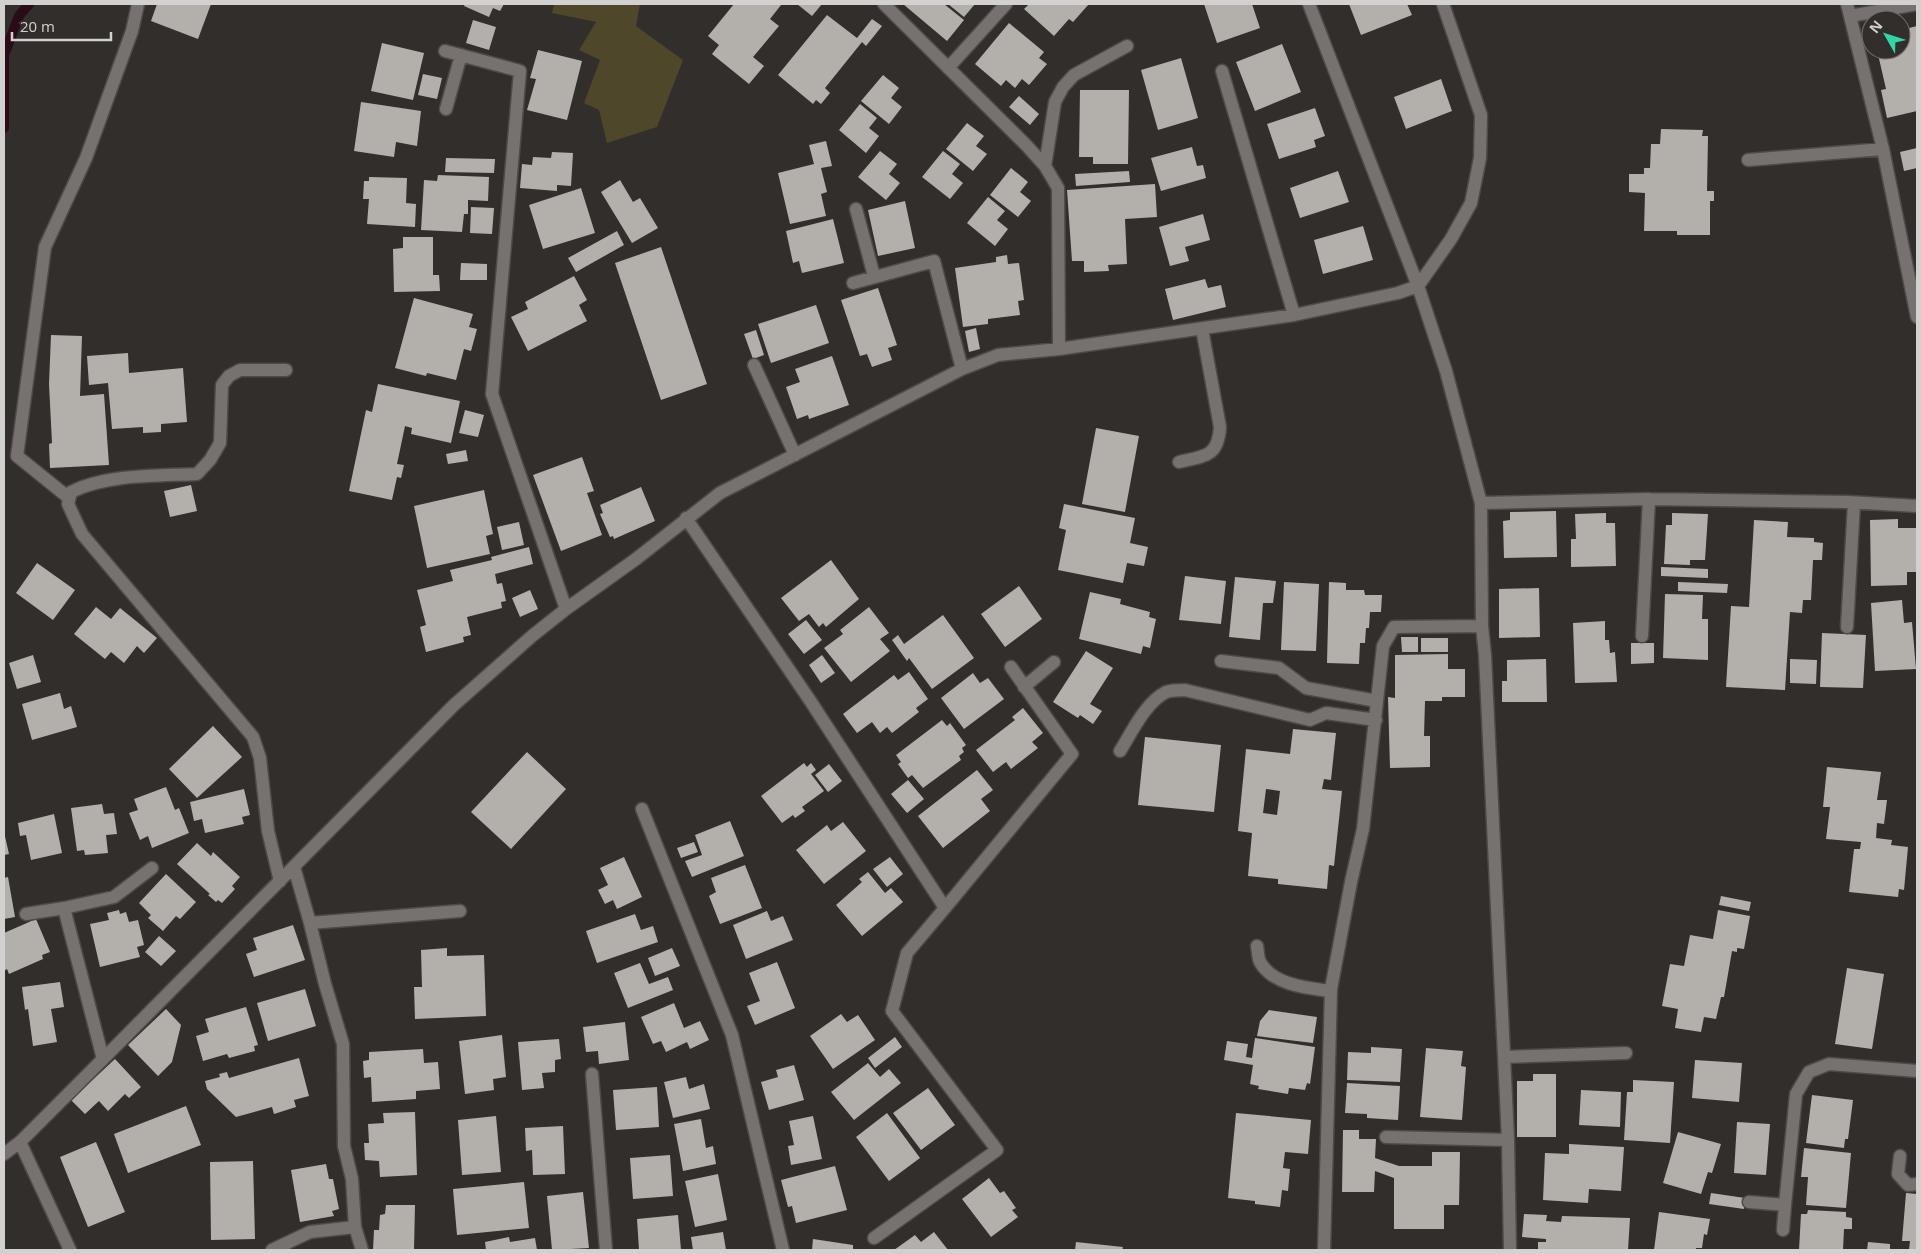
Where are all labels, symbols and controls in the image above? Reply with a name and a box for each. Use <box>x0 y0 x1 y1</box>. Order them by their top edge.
scale bar <box>12 10 111 42</box>
north arrow <box>1861 10 1911 60</box>
text: 20 m <box>20 16 55 36</box>
text: N <box>1865 16 1886 37</box>

